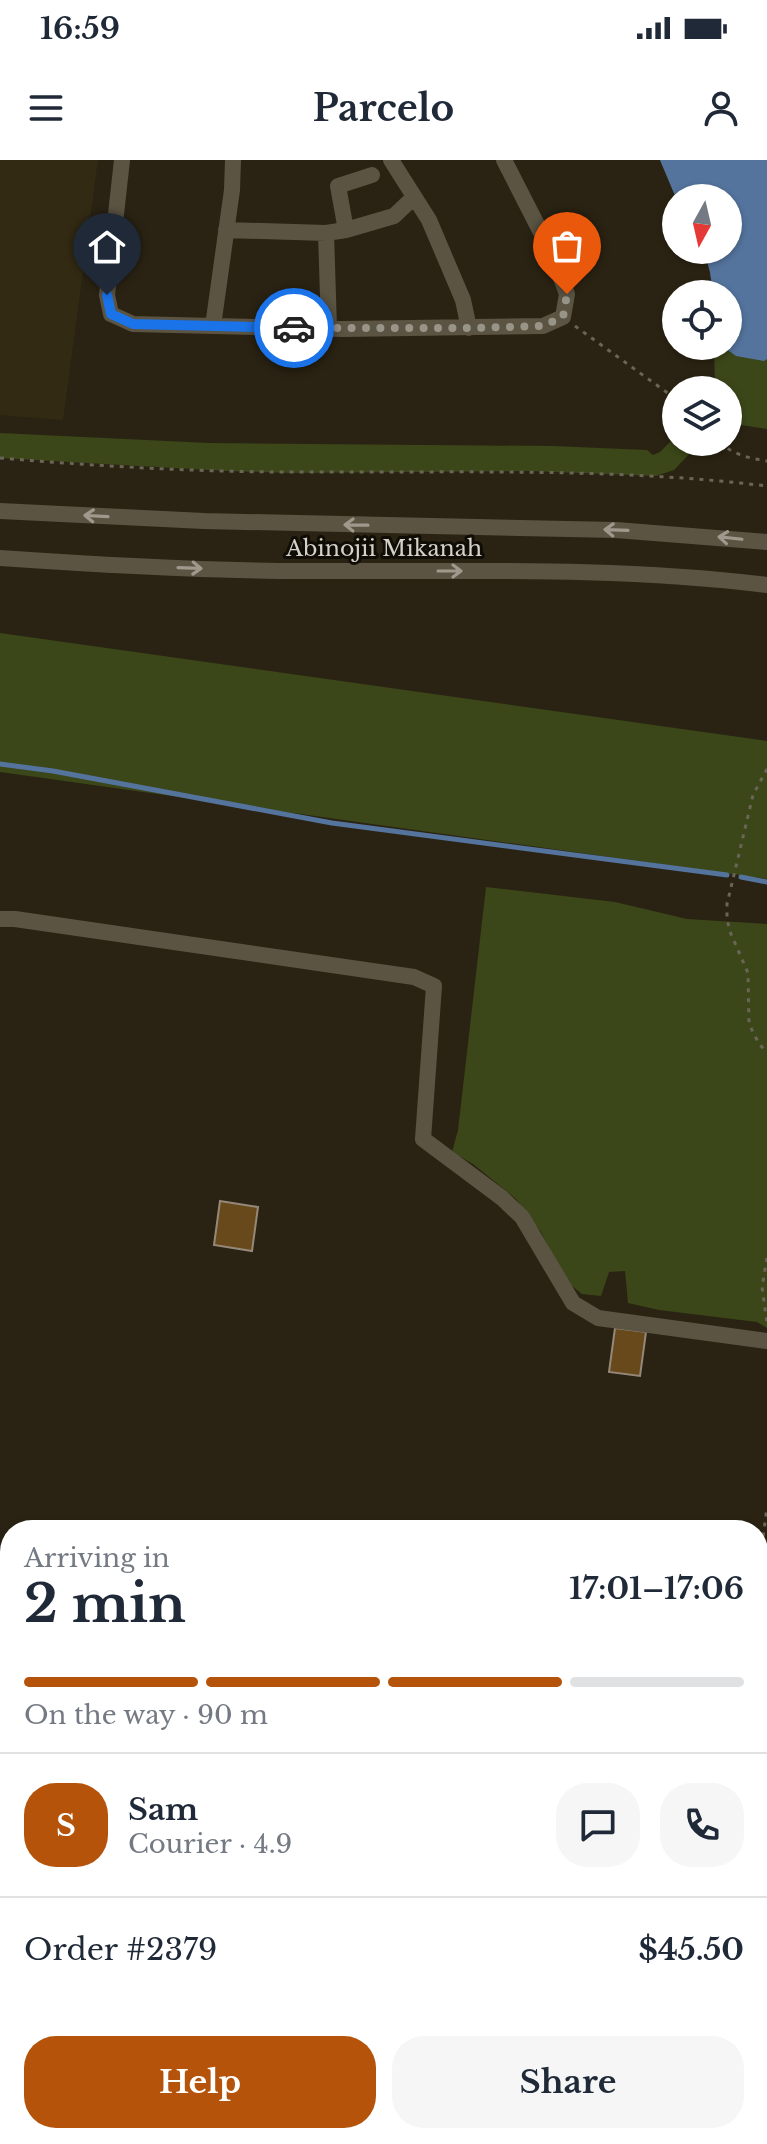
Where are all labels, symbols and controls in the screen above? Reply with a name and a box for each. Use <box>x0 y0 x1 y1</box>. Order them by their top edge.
text: 16:59 <box>40 10 120 47</box>
icon: menu <box>24 86 68 130</box>
text: Parcelo <box>313 86 454 131</box>
icon: person <box>699 86 743 130</box>
north arrow <box>662 184 742 264</box>
map controls <box>662 184 742 456</box>
pin <box>533 212 601 294</box>
pin <box>73 213 141 295</box>
icon: bag <box>545 224 589 268</box>
icon: home <box>85 225 129 269</box>
button: locate <box>662 280 742 360</box>
courier <box>254 288 334 368</box>
icon: car <box>272 306 316 350</box>
button: layers <box>662 376 742 456</box>
one-way arrow <box>83 508 110 523</box>
one-way arrow <box>343 517 370 532</box>
one-way arrow <box>603 522 630 537</box>
one-way arrow <box>717 531 744 546</box>
street label: Abinojii Mikanah <box>285 535 482 562</box>
one-way arrow <box>176 560 203 575</box>
one-way arrow <box>436 563 463 579</box>
text: Arriving in <box>24 1542 170 1574</box>
text: 17:01–17:06 <box>569 1570 744 1607</box>
text: 2 min <box>24 1572 186 1636</box>
text: On the way · 90 m <box>24 1699 268 1731</box>
button: chat <box>556 1783 640 1867</box>
button: phone <box>660 1783 744 1867</box>
text: Sam <box>128 1791 198 1828</box>
text: S <box>56 1807 76 1844</box>
text: Courier · 4.9 <box>128 1828 292 1860</box>
text: Order #2379 <box>24 1931 217 1968</box>
text: $45.50 <box>639 1931 744 1968</box>
button: Help <box>24 2036 376 2128</box>
button: Share <box>392 2036 744 2128</box>

